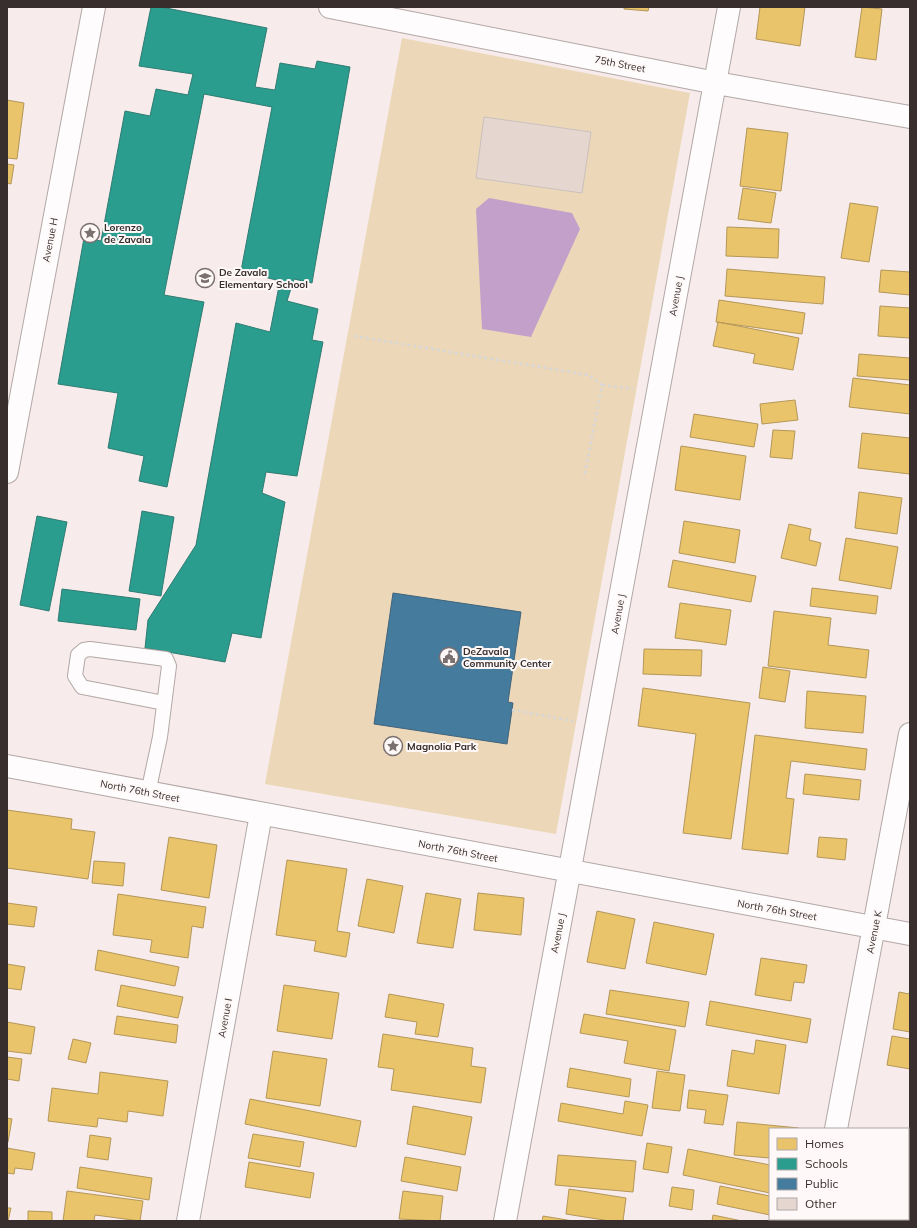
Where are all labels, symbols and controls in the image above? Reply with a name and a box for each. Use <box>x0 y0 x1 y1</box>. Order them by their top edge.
street label: 75th Street <box>593 53 647 75</box>
street label: Avenue H <box>39 217 61 263</box>
place label: Lorenzo de Zavala <box>104 221 151 246</box>
place icon: Lorenzo de Zavala <box>79 222 101 244</box>
place label: De Zavala Elementary School <box>219 266 308 291</box>
school or university icon: De Zavala Elementary School <box>194 267 216 289</box>
street label: Avenue J <box>666 275 686 317</box>
street label: Avenue J <box>608 593 628 635</box>
place label: DeZavala Community Center <box>463 645 551 670</box>
public building icon: DeZavala Community Center <box>438 646 460 668</box>
place icon: Magnolia Park <box>382 735 404 757</box>
place label: Magnolia Park <box>407 740 477 753</box>
street label: North 76th Street <box>99 777 181 805</box>
street label: North 76th Street <box>417 837 499 865</box>
street label: North 76th Street <box>736 897 818 923</box>
street label: Avenue K <box>863 909 885 955</box>
street label: Avenue J <box>548 912 568 954</box>
street label: Avenue I <box>215 997 235 1039</box>
legend <box>769 1128 909 1220</box>
text: Homes <box>805 1136 844 1151</box>
text: Schools <box>805 1156 848 1171</box>
text: Public <box>805 1176 839 1191</box>
text: Other <box>805 1196 837 1211</box>

